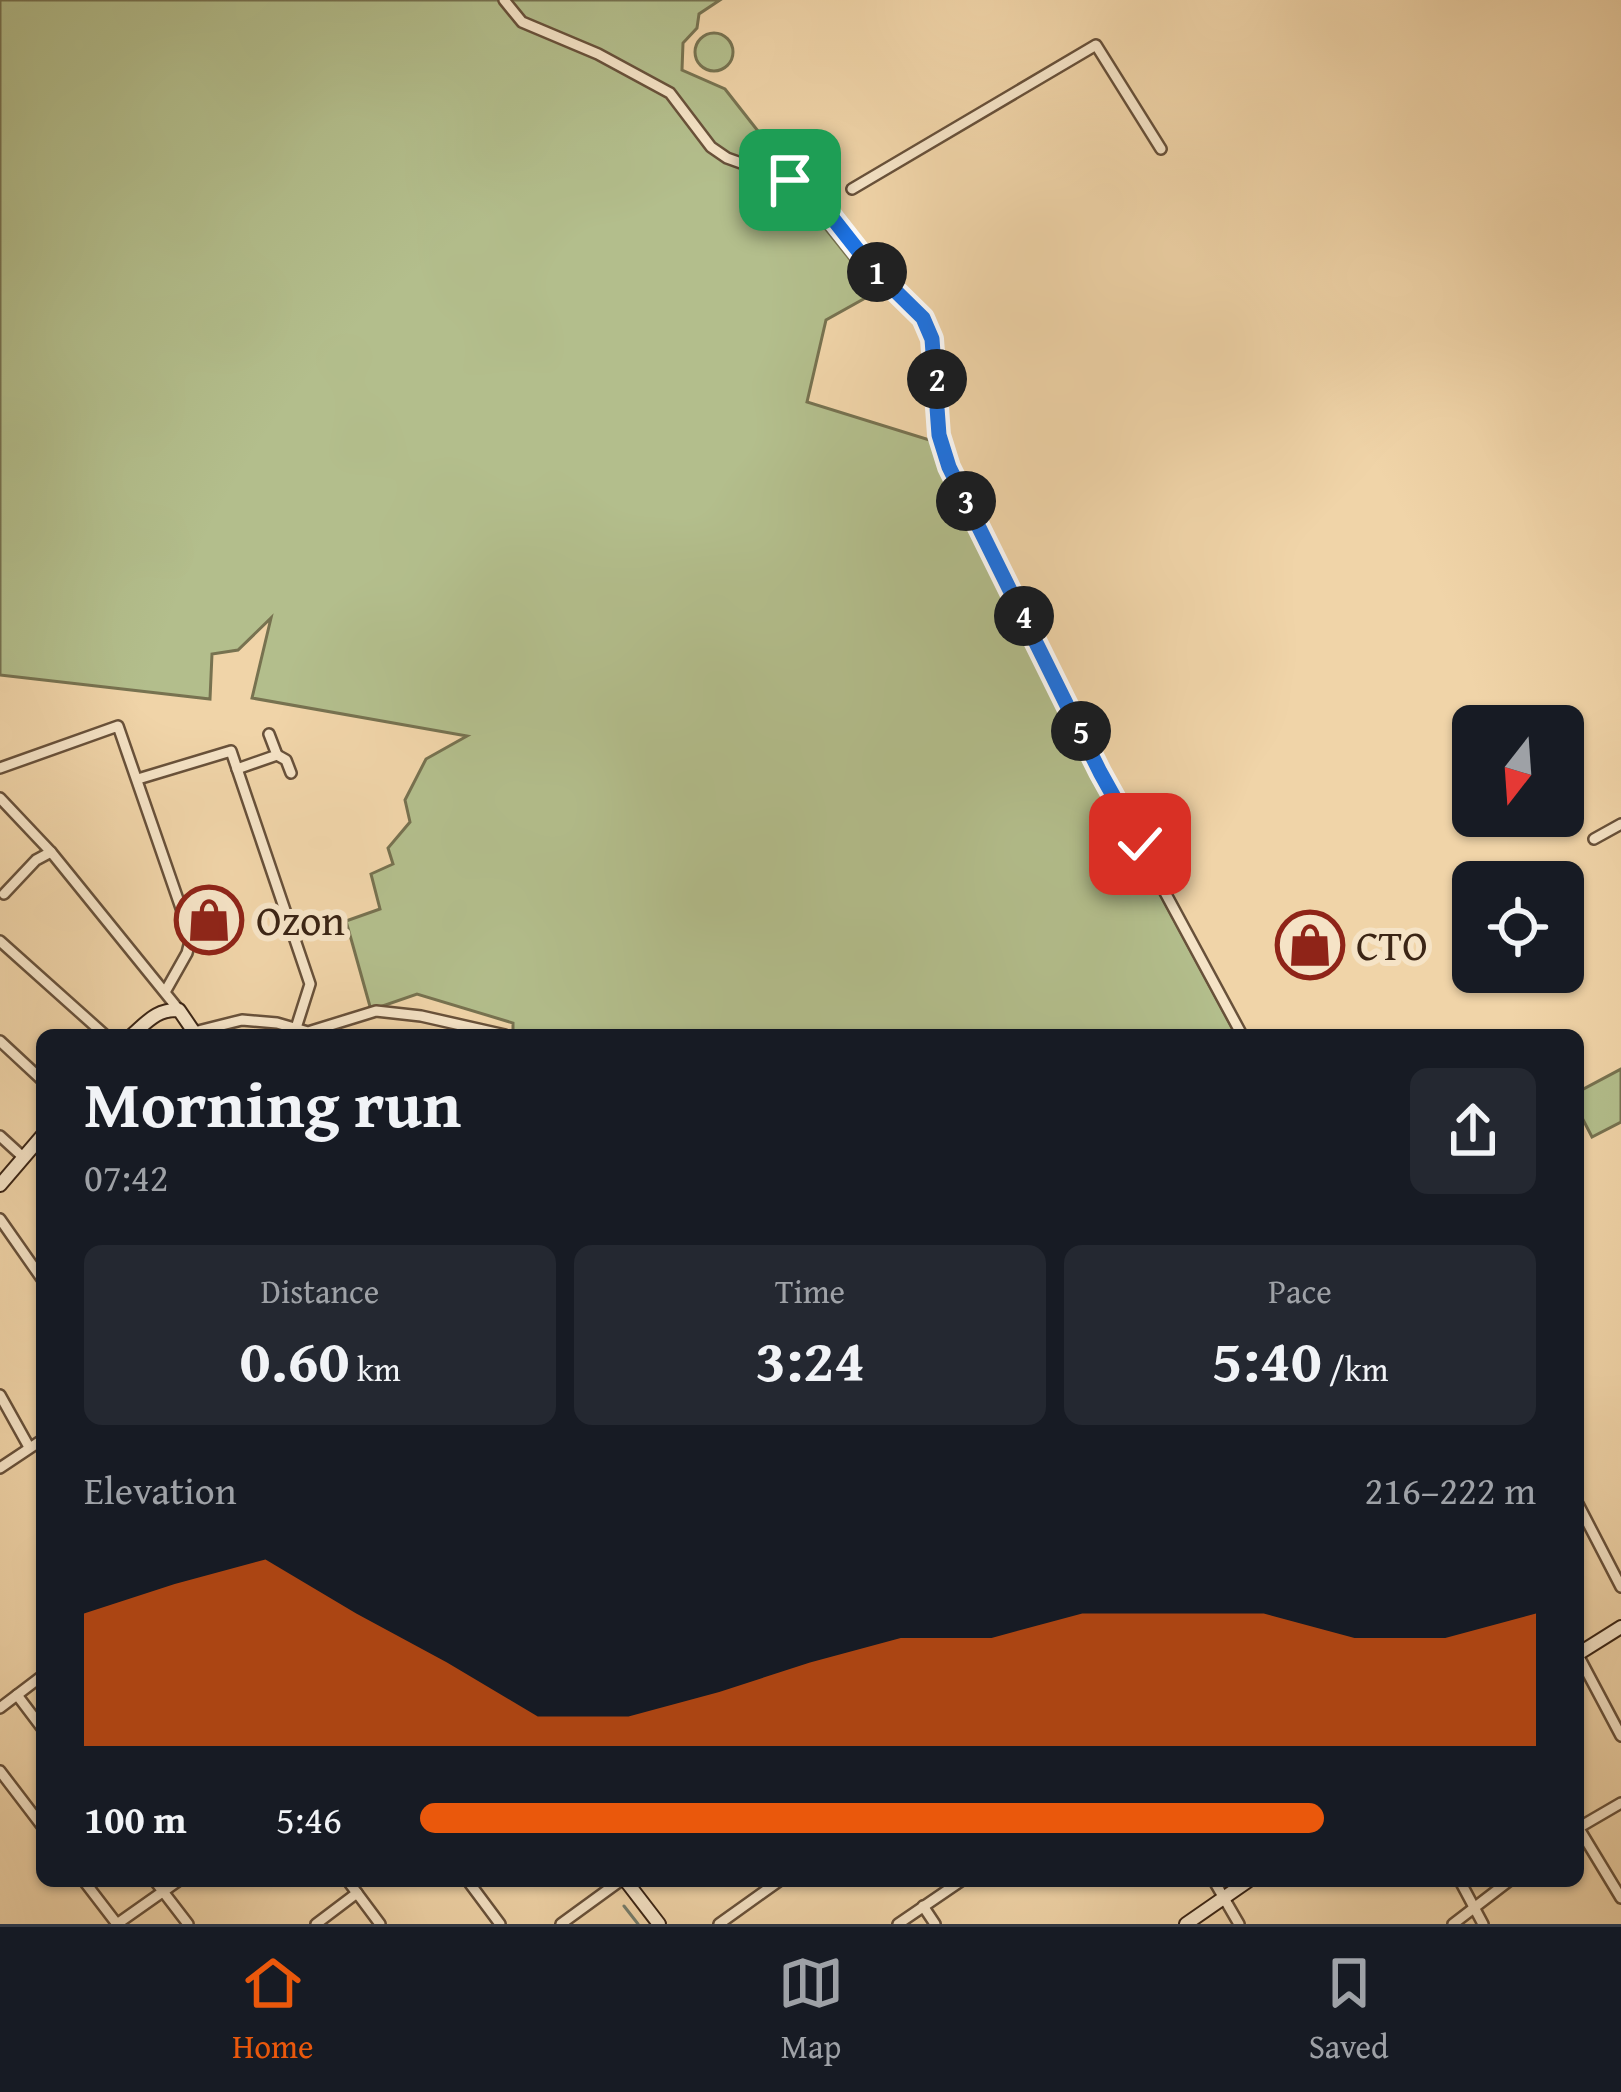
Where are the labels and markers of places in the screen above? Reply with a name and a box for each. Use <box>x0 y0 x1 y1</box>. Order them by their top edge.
pin <box>739 129 841 231</box>
pin: 1 <box>847 242 907 302</box>
pin: 2 <box>907 349 967 409</box>
pin: 3 <box>936 471 996 531</box>
pin: 4 <box>994 586 1054 646</box>
pin: 5 <box>1051 701 1111 761</box>
pin <box>1089 793 1191 895</box>
shop icon: Ozon <box>174 885 244 955</box>
place label: Ozon <box>256 889 345 950</box>
shop icon: СТО <box>1275 910 1345 980</box>
place label: СТО <box>1356 914 1428 975</box>

